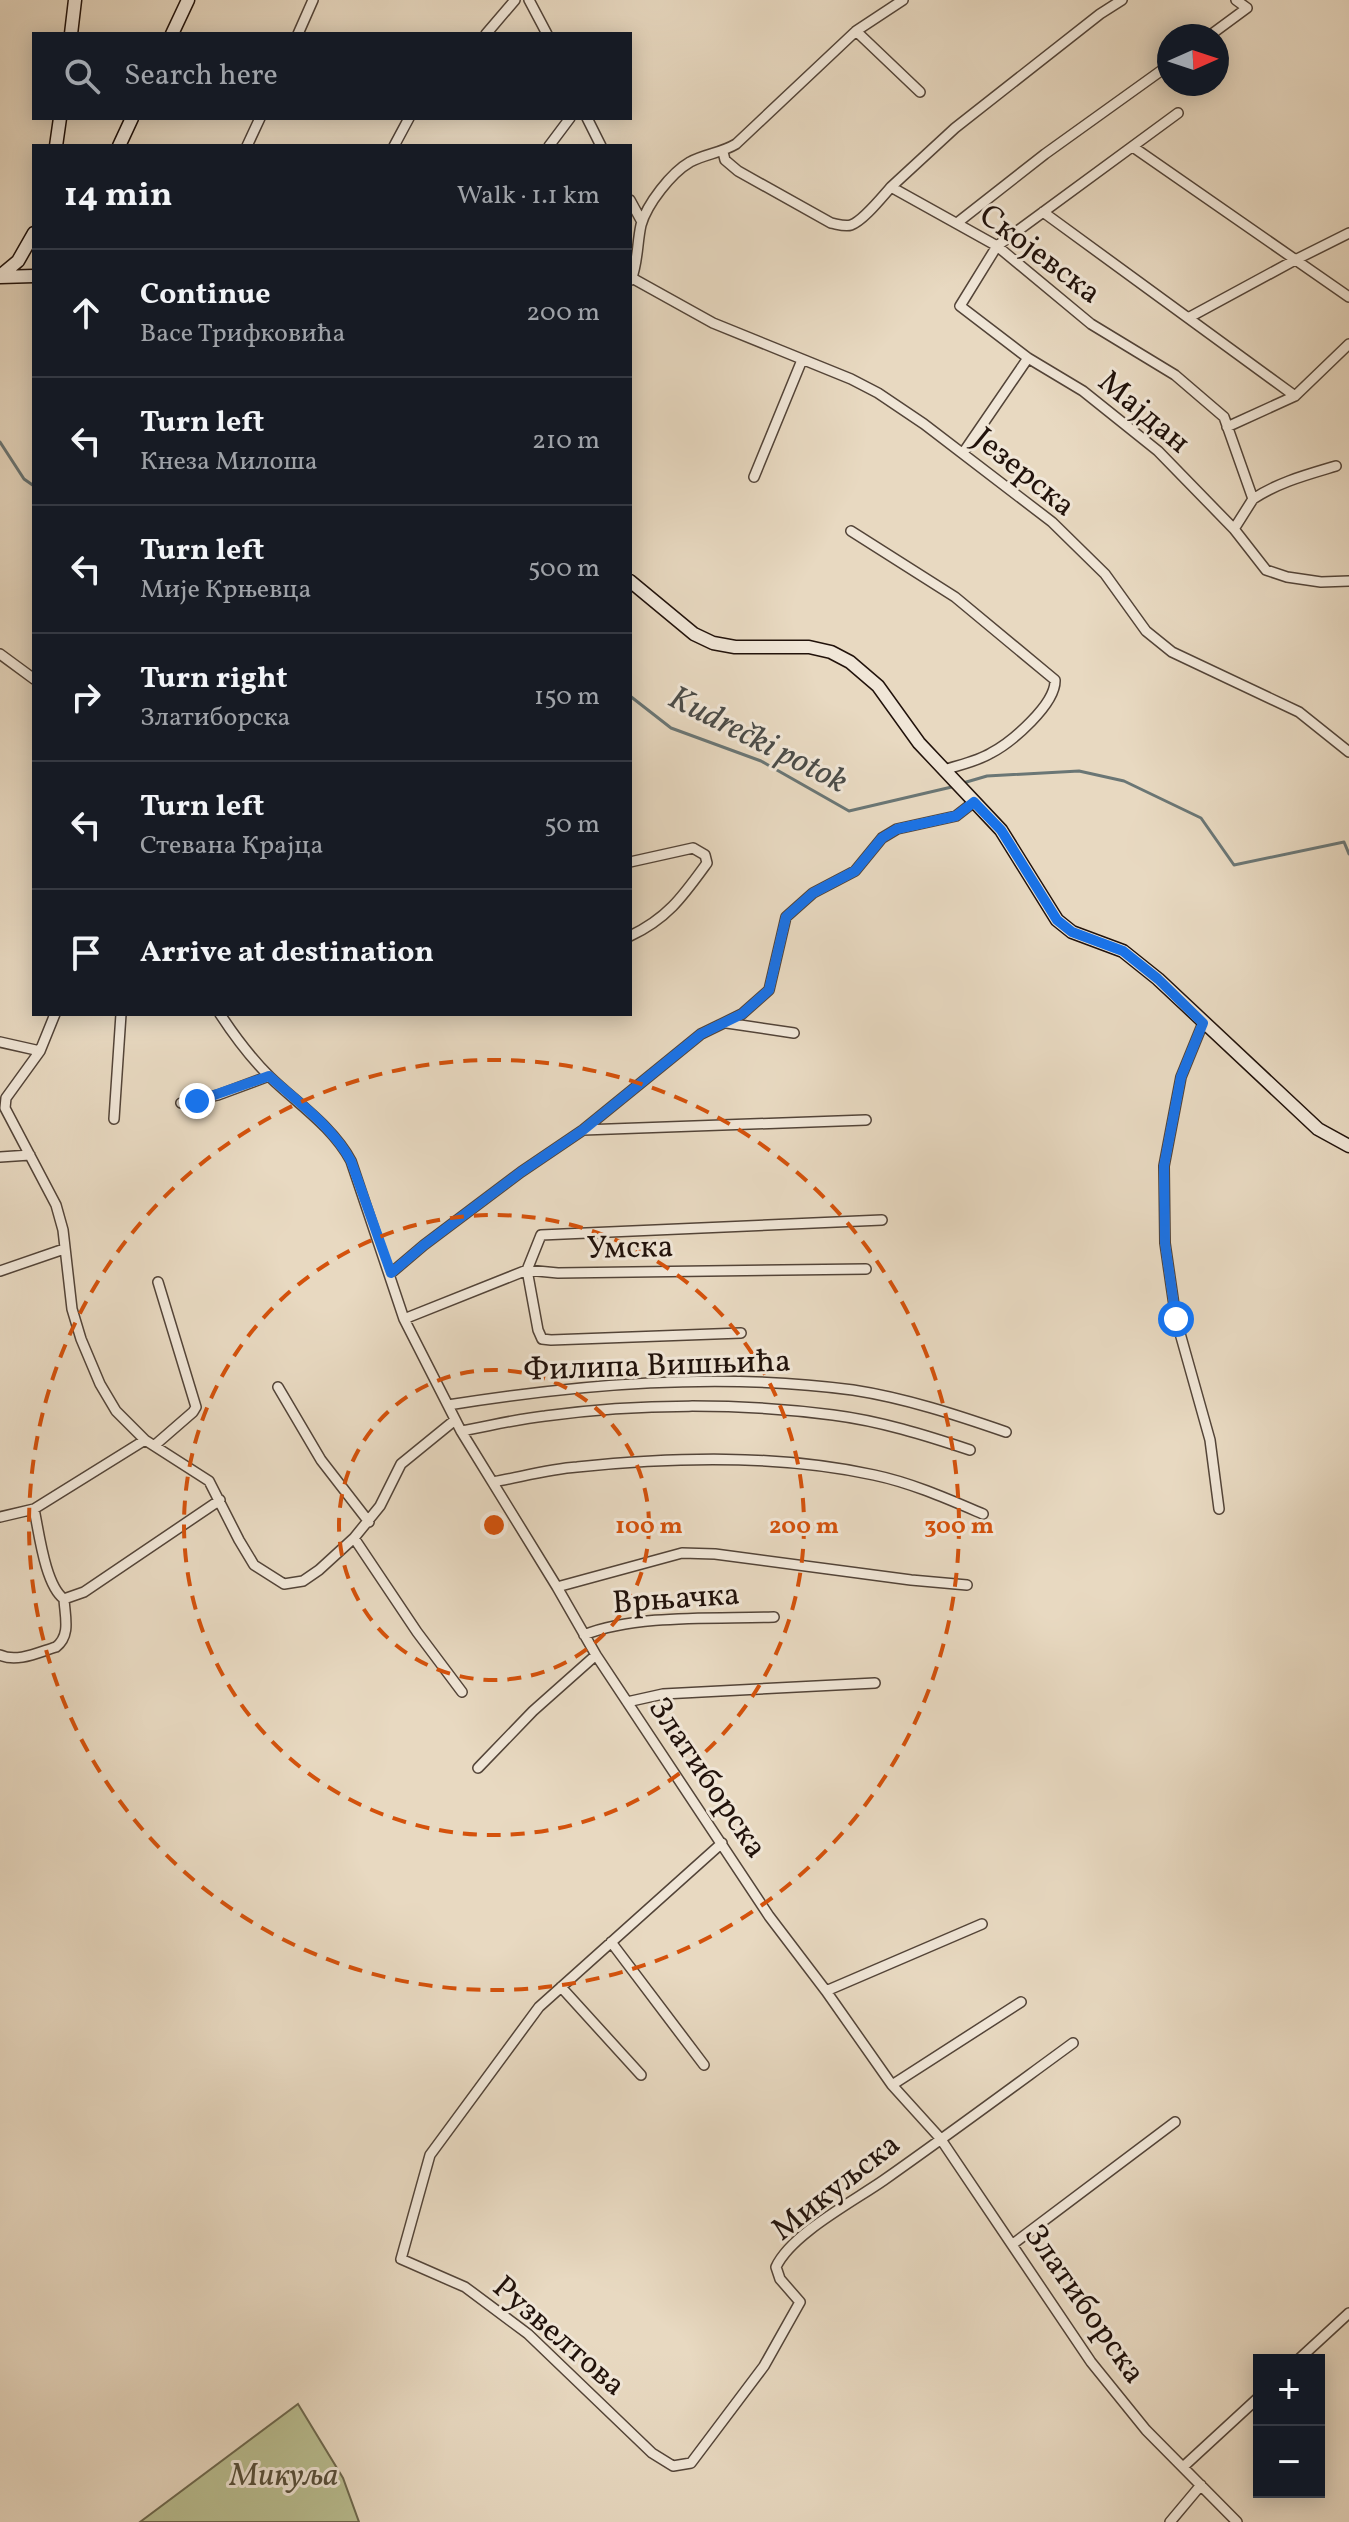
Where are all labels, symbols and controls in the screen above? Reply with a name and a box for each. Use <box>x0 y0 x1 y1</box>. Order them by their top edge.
north arrow <box>1157 24 1229 96</box>
search box <box>32 32 632 120</box>
icon: search <box>60 54 104 98</box>
text: Search here <box>124 55 278 97</box>
text: 14 min <box>64 173 172 220</box>
text: Walk · 1.1 km <box>457 178 600 214</box>
street label: Скојевска <box>969 195 1109 316</box>
text: Continue <box>140 274 271 316</box>
icon: ahead <box>64 291 108 335</box>
text: 200 m <box>526 295 600 331</box>
text: Васе Трифковића <box>140 316 345 352</box>
street label: Мајдан <box>1087 362 1199 465</box>
text: Turn left <box>140 402 264 444</box>
street label: Језерска <box>962 418 1084 528</box>
icon: left <box>64 419 108 463</box>
text: 210 m <box>532 423 600 459</box>
text: Кнеза Милоша <box>140 444 318 480</box>
text: Turn left <box>140 530 264 572</box>
icon: left <box>64 547 108 591</box>
text: 500 m <box>528 551 600 587</box>
text: Мије Крњевца <box>140 572 311 608</box>
text: Turn right <box>140 658 288 700</box>
icon: right <box>64 675 108 719</box>
water label: Kudrečki potok <box>660 676 855 806</box>
text: 150 m <box>534 679 600 715</box>
text: Златиборска <box>140 700 291 736</box>
text: Turn left <box>140 786 264 828</box>
icon: left <box>64 803 108 847</box>
text: 50 m <box>544 807 600 843</box>
text: Стевана Крајца <box>140 828 323 864</box>
icon: arrive <box>64 931 108 975</box>
text: Arrive at destination <box>140 932 434 974</box>
route end <box>179 1083 215 1119</box>
street label: Умска <box>586 1226 674 1272</box>
route start <box>1158 1301 1194 1337</box>
street label: Филипа Вишњића <box>523 1340 792 1394</box>
text: 100 m <box>615 1510 683 1544</box>
text: 200 m <box>769 1510 839 1544</box>
text: 300 m <box>924 1510 994 1544</box>
centre of rings <box>480 1511 508 1539</box>
street label: Врњачка <box>611 1574 741 1626</box>
street label: Златиборска <box>636 1690 777 1868</box>
street label: Микуљска <box>763 2124 910 2253</box>
street label: Златиборска <box>1012 2216 1155 2393</box>
street label: Рузвелтова <box>482 2267 634 2408</box>
map controls <box>1253 2354 1325 2498</box>
button: + <box>1253 2354 1325 2426</box>
button: − <box>1253 2426 1325 2498</box>
park label: Микуља <box>229 2455 338 2499</box>

